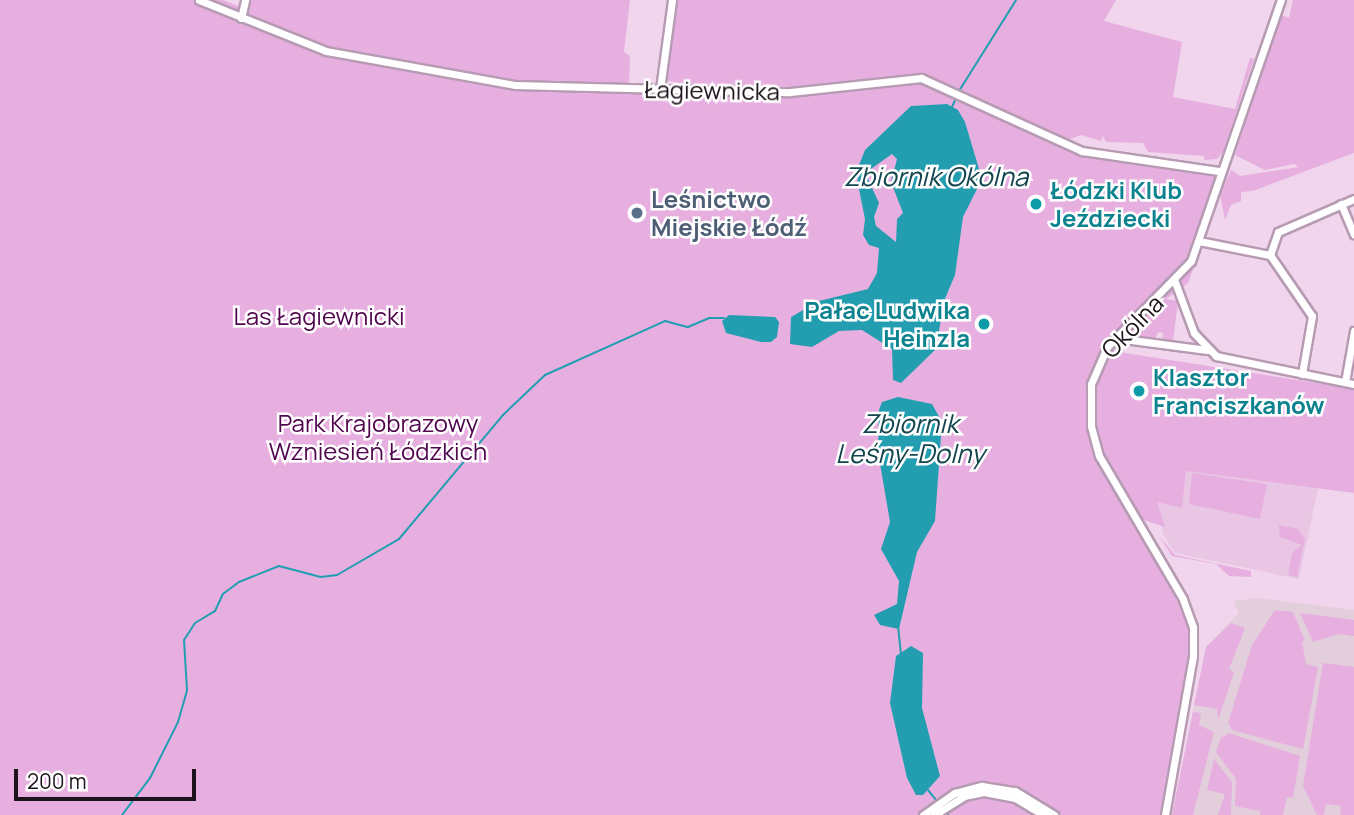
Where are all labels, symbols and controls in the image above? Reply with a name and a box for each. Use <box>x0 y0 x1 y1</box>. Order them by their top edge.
street label: Łagiewnicka <box>644 74 780 106</box>
water label: Zbiornik Okólna <box>844 161 1028 193</box>
place label: Łódzki Klub Jeździecki <box>1050 176 1182 232</box>
place label: Leśnictwo Miejskie Łódź <box>651 185 807 241</box>
marker: Łódzki Klub Jeździecki <box>1028 196 1044 212</box>
marker: Leśnictwo Miejskie Łódź <box>629 205 645 221</box>
street label: Okólna <box>1095 289 1169 363</box>
place label: Pałac Ludwika Heinzla <box>804 296 970 352</box>
park label: Las Łagiewnicki <box>233 302 405 330</box>
marker: Pałac Ludwika Heinzla <box>976 316 992 332</box>
place label: Klasztor Franciszkanów <box>1153 363 1325 419</box>
marker: Klasztor Franciszkanów <box>1131 383 1147 399</box>
water label: Zbiornik Leśny-Dolny <box>835 408 985 470</box>
park label: Park Krajobrazowy Wzniesień Łódzkich <box>269 409 487 465</box>
scale bar <box>18 756 200 800</box>
text: 200 m <box>27 767 87 795</box>

